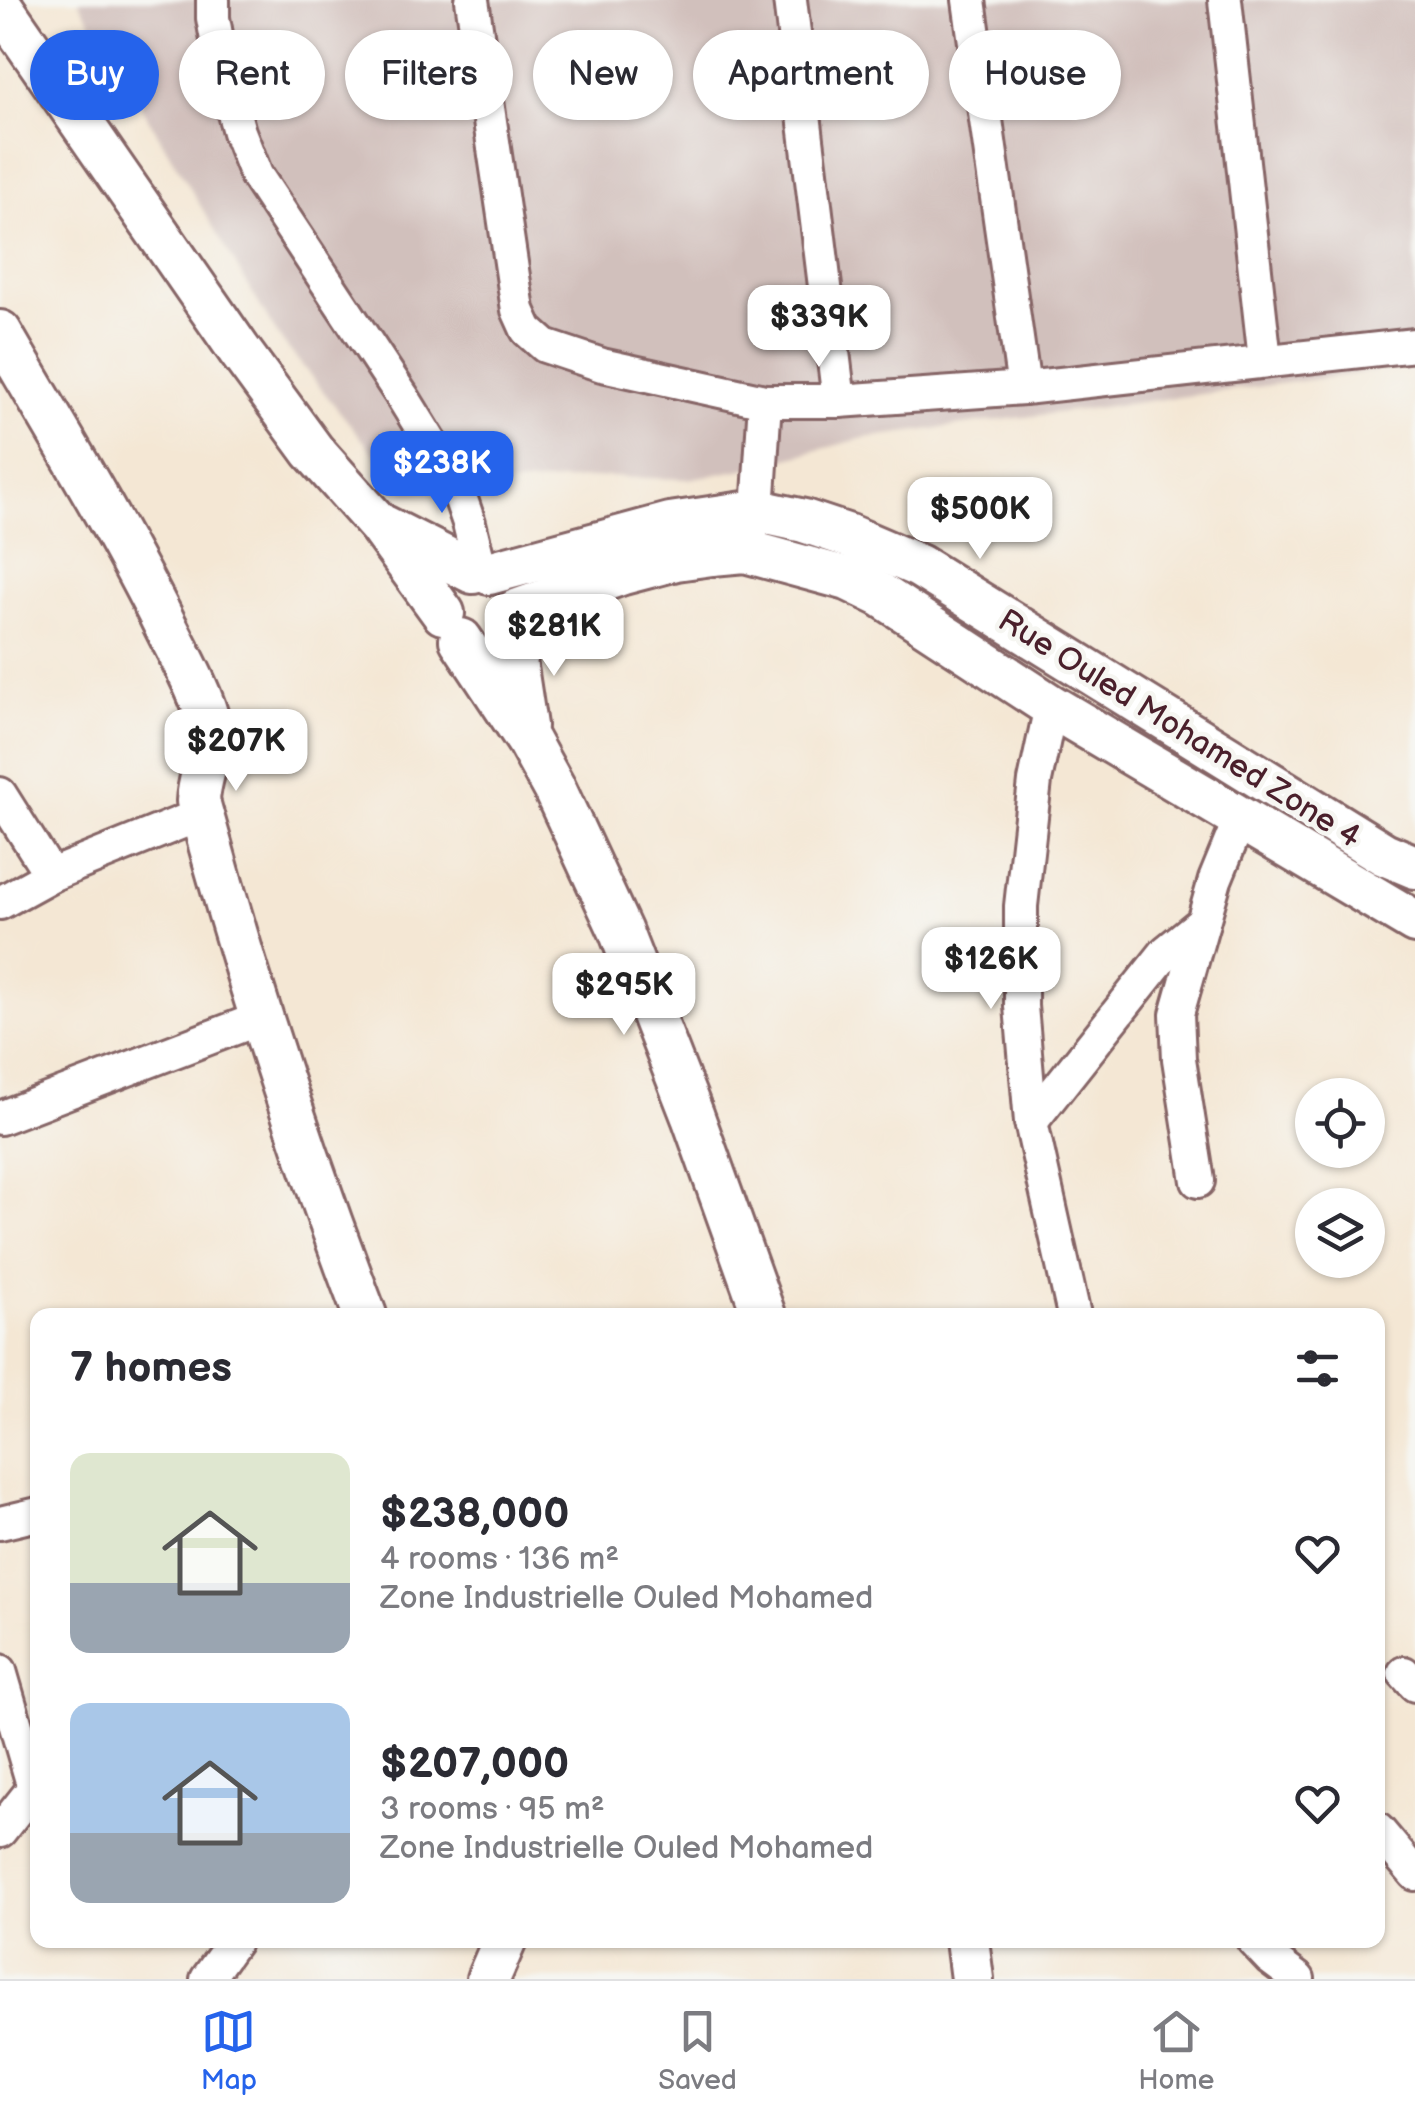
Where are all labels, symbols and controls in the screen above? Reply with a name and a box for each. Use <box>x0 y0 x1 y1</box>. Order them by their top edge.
chip: Buy <box>30 30 159 120</box>
chip: Rent <box>179 30 325 120</box>
chip: Filters <box>345 30 513 120</box>
chip: New <box>533 30 673 120</box>
chip: Apartment <box>693 30 929 120</box>
chip: House <box>949 30 1121 120</box>
pin: $339K <box>749 285 889 370</box>
text: $339K <box>770 298 868 337</box>
pin: $238K <box>372 431 512 516</box>
text: $238K <box>392 444 492 483</box>
pin: $500K <box>910 477 1050 562</box>
text: $500K <box>929 490 1031 529</box>
pin: $281K <box>484 594 624 679</box>
street label: Rue Ouled Mohamed Zone 4 <box>991 601 1368 857</box>
text: $281K <box>507 607 601 646</box>
pin: $207K <box>166 709 306 794</box>
text: $207K <box>186 722 286 761</box>
pin: $126K <box>921 927 1061 1012</box>
text: $126K <box>944 940 1038 979</box>
pin: $295K <box>554 953 694 1038</box>
text: $295K <box>574 966 674 1005</box>
map controls <box>1295 1078 1385 1278</box>
button: locate <box>1295 1078 1385 1168</box>
button: layers <box>1295 1188 1385 1278</box>
icon: filters <box>1290 1341 1345 1396</box>
text: 7 homes <box>70 1343 232 1394</box>
text: $238,000 <box>380 1489 569 1540</box>
icon: home <box>150 1493 270 1613</box>
icon: heart <box>1290 1526 1345 1581</box>
text: 4 rooms · 136 m² <box>380 1540 619 1579</box>
text: Zone Industrielle Ouled Mohamed <box>380 1579 873 1618</box>
text: $207,000 <box>380 1739 569 1790</box>
icon: home <box>150 1743 270 1863</box>
icon: heart <box>1290 1776 1345 1831</box>
text: 3 rooms · 95 m² <box>380 1790 605 1829</box>
text: Zone Industrielle Ouled Mohamed <box>380 1829 873 1868</box>
tab: Map <box>201 2004 257 2097</box>
tab: Saved <box>658 2004 737 2097</box>
tab: Home <box>1138 2004 1214 2097</box>

